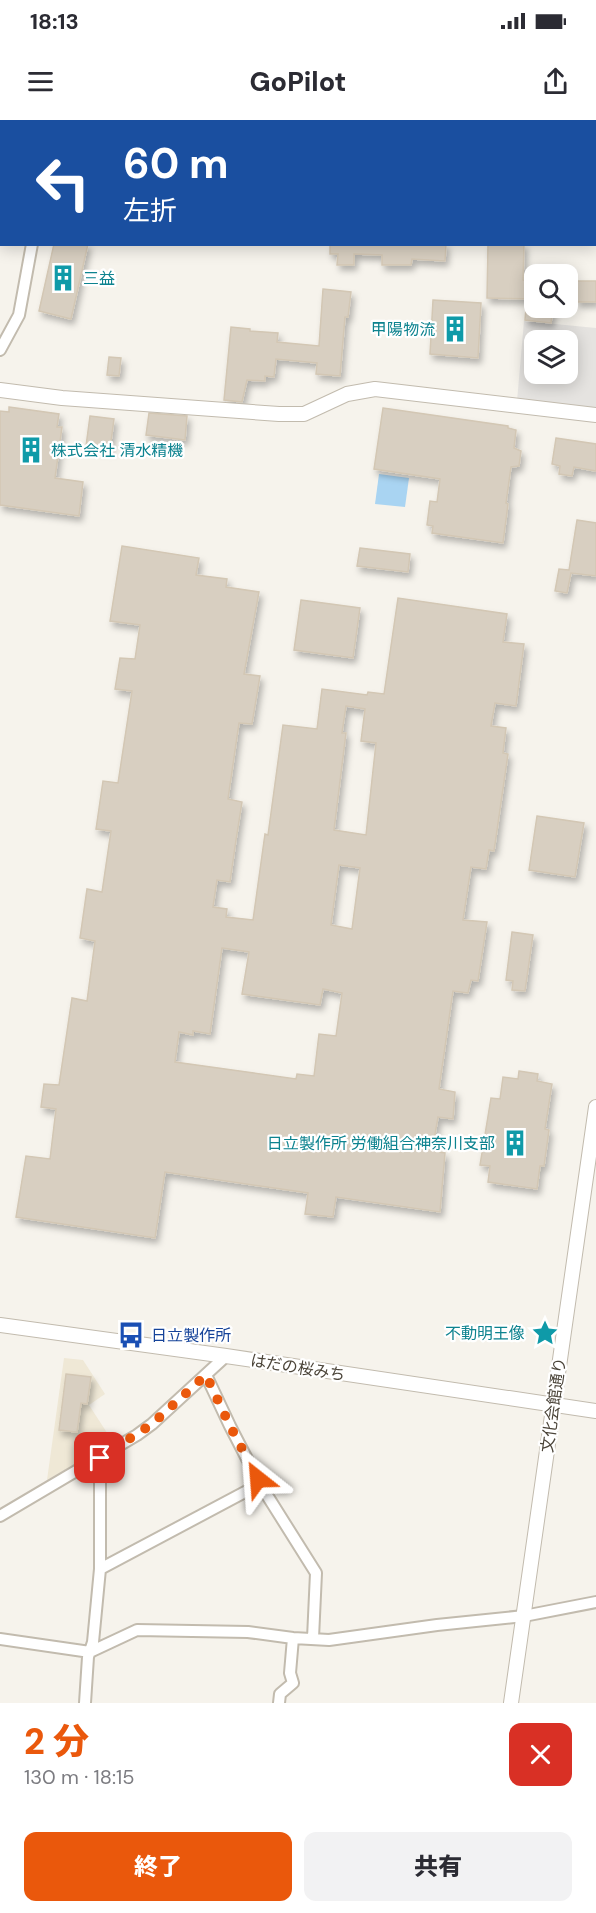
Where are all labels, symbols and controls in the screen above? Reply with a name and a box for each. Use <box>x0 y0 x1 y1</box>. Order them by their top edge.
text: 18:13 <box>30 7 79 36</box>
text: GoPilot <box>250 64 346 99</box>
icon: menu <box>24 65 57 98</box>
icon: share <box>539 65 572 98</box>
text: 60 m <box>123 136 229 191</box>
icon: left <box>24 144 102 222</box>
text: 左折 <box>123 193 177 228</box>
building icon: 三益 <box>48 263 78 293</box>
map controls <box>524 264 578 384</box>
button: search <box>524 264 578 318</box>
place label: 三益 <box>83 268 115 289</box>
building icon: 甲陽物流 <box>440 314 470 344</box>
place label: 甲陽物流 <box>371 319 435 340</box>
button: layers <box>524 330 578 384</box>
building icon: 株式会社 清水精機 <box>16 435 46 465</box>
place label: 株式会社 清水精機 <box>51 440 183 461</box>
building icon: 日立製作所 労働組合神奈川支部 <box>500 1128 530 1158</box>
place label: 日立製作所 労働組合神奈川支部 <box>267 1133 495 1154</box>
place icon: 不動明王像 <box>530 1318 560 1348</box>
bus stop icon: 日立製作所 <box>116 1320 146 1350</box>
place label: 不動明王像 <box>445 1323 525 1344</box>
place label: 日立製作所 <box>151 1325 231 1346</box>
street label: はだの桜みち <box>249 1350 347 1385</box>
street label: 文化会館通り <box>536 1356 571 1454</box>
pin <box>74 1432 125 1483</box>
icon: arrive <box>83 1441 116 1474</box>
position arrow <box>226 1447 290 1511</box>
text: 2 分 <box>24 1718 89 1765</box>
button: close <box>509 1723 572 1786</box>
text: 130 m · 18:15 <box>24 1764 134 1790</box>
button: 終了 <box>24 1832 292 1901</box>
button: 共有 <box>304 1832 572 1901</box>

